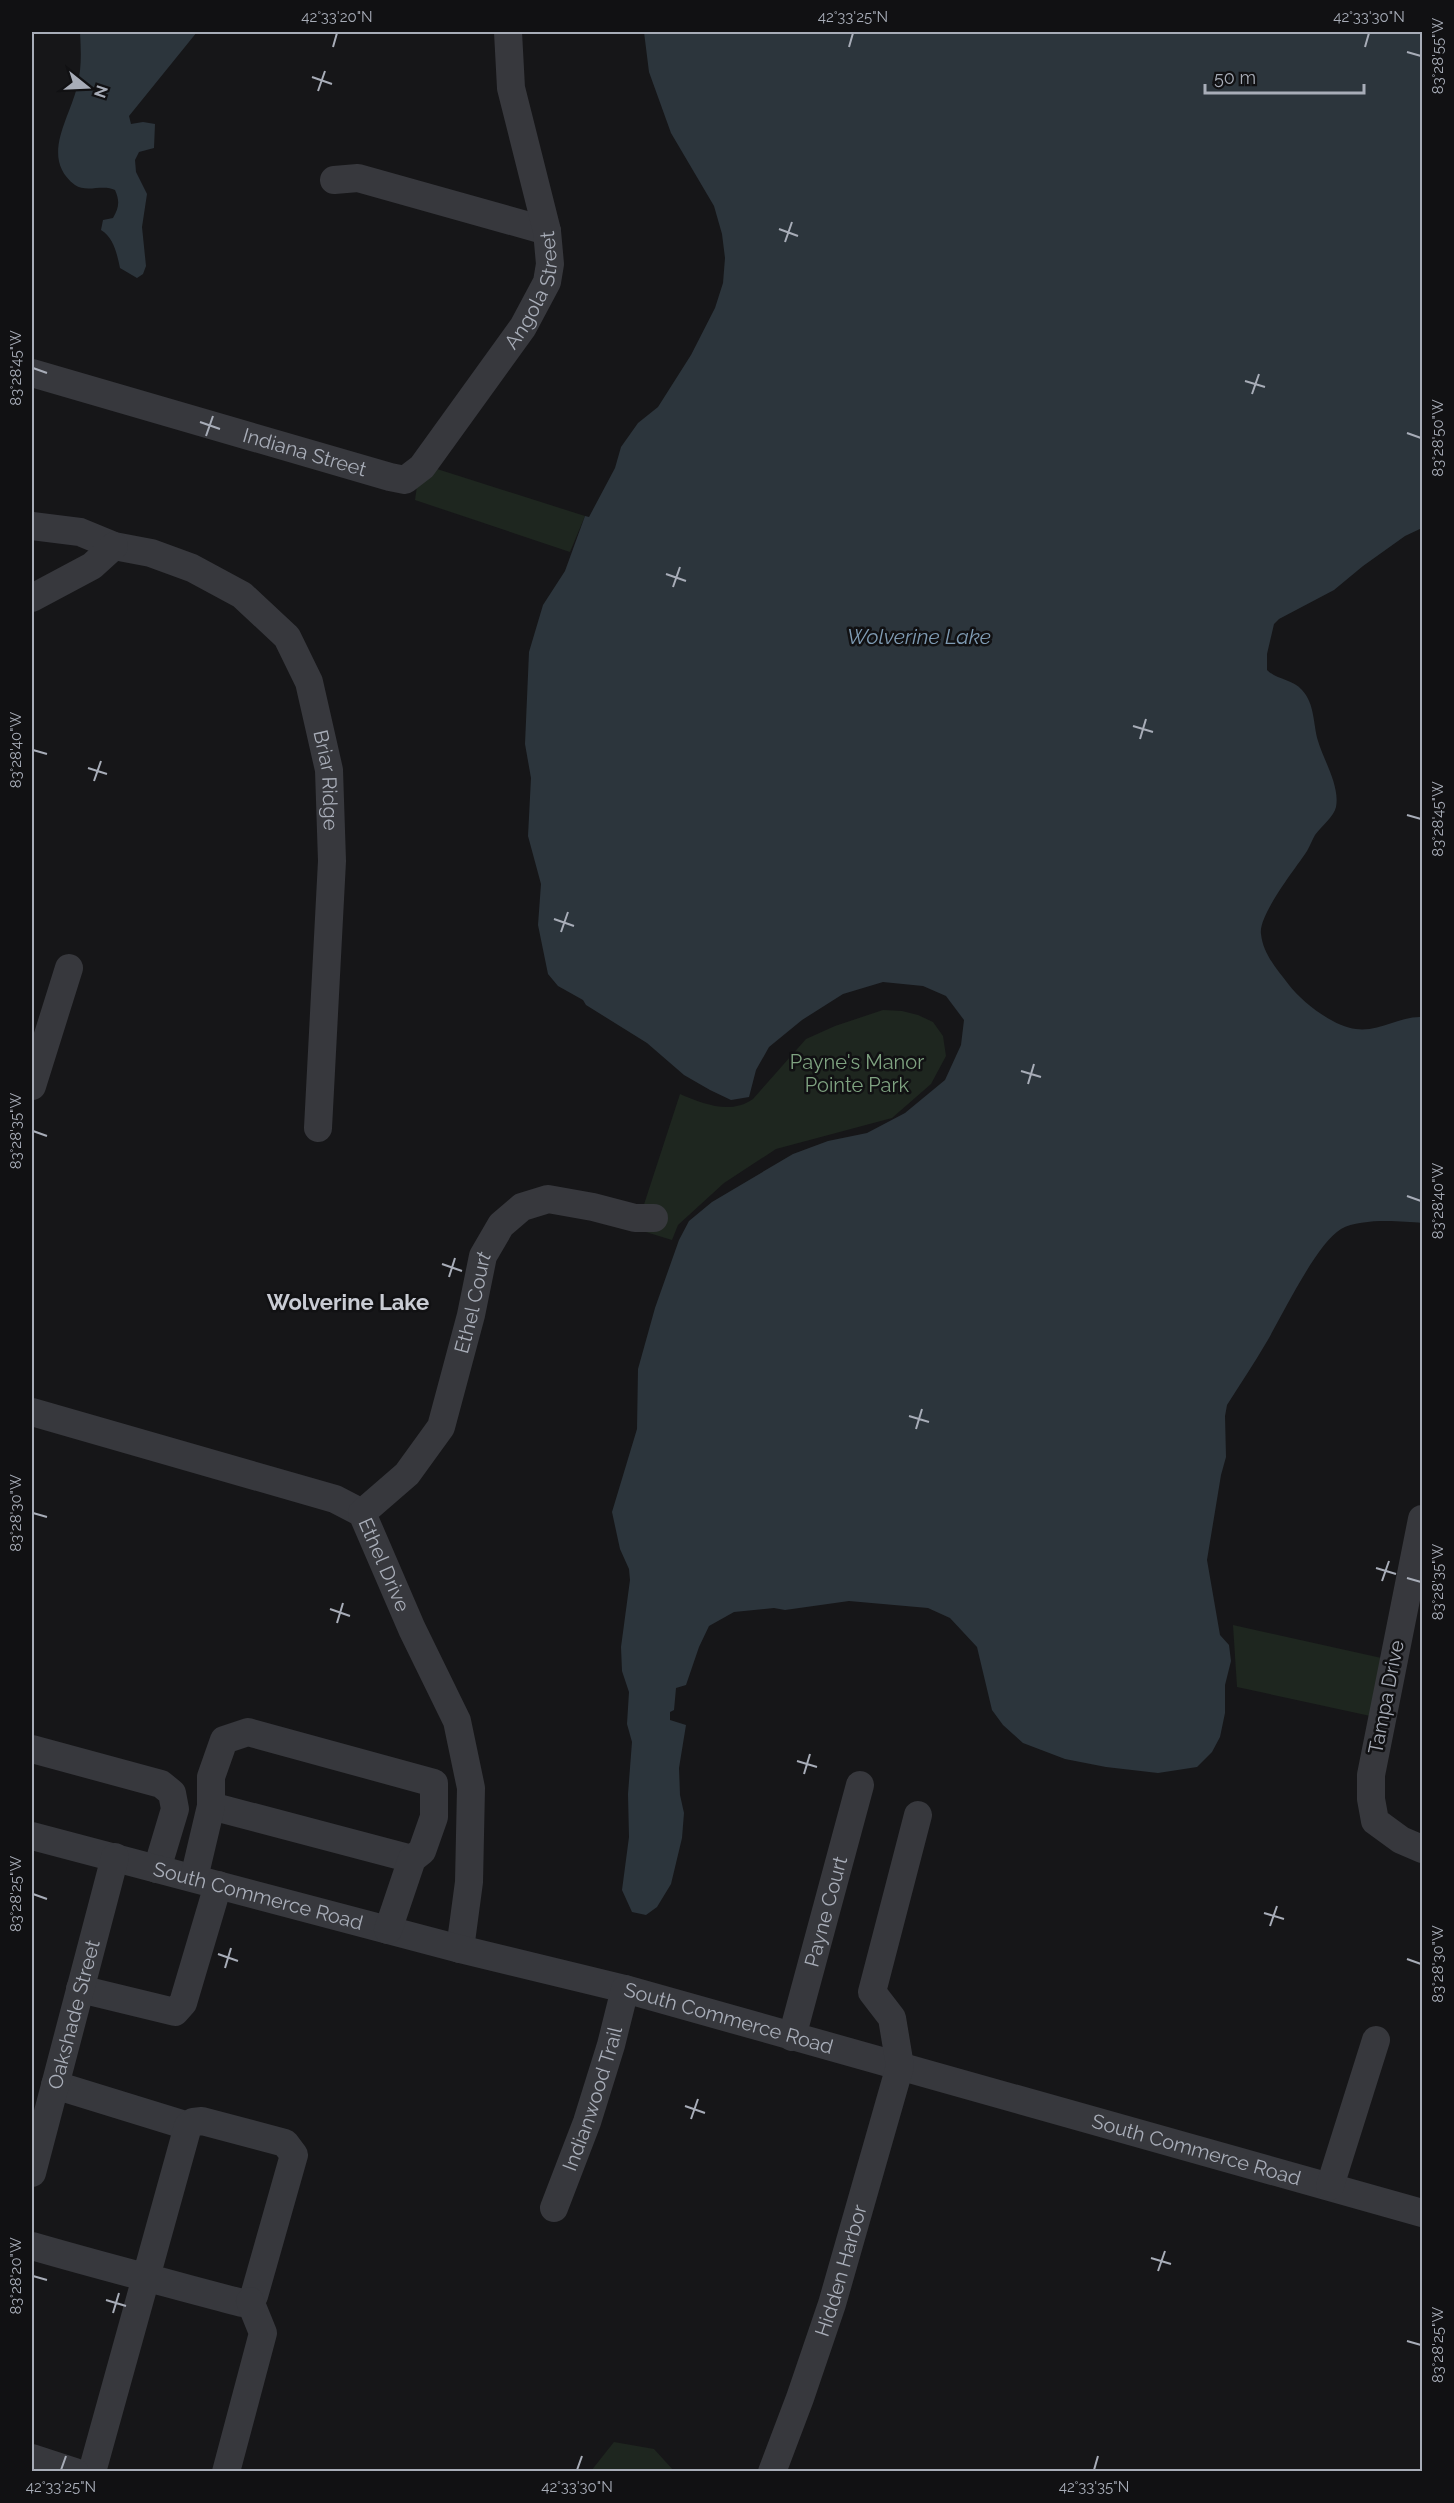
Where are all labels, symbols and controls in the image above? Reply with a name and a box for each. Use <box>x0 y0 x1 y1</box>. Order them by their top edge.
text: 42°33'20"N <box>301 8 373 26</box>
text: 42°33'25"N <box>818 8 888 26</box>
text: 42°33'30"N <box>1333 8 1405 26</box>
text: 83°28'55"W <box>1429 18 1447 94</box>
north arrow <box>57 57 117 117</box>
scale bar <box>1205 57 1364 95</box>
text: 50 m <box>1214 67 1256 88</box>
text: N <box>90 83 112 100</box>
street label: Angola Street <box>499 230 562 354</box>
text: 83°28'45"W <box>7 330 25 406</box>
text: 83°28'50"W <box>1429 399 1447 477</box>
street label: Indiana Street <box>240 423 370 482</box>
water label: Wolverine Lake <box>847 624 991 649</box>
text: 83°28'40"W <box>7 711 25 788</box>
street label: Briar Ridge <box>308 728 343 831</box>
text: 83°28'45"W <box>1429 781 1447 857</box>
park label: Payne's Manor Pointe Park <box>790 1050 924 1097</box>
text: 83°28'35"W <box>7 1093 25 1169</box>
text: 83°28'40"W <box>1429 1162 1447 1239</box>
street label: Ethel Court <box>449 1246 496 1356</box>
district label: Wolverine Lake <box>267 1289 429 1315</box>
text: 83°28'30"W <box>7 1474 25 1552</box>
street label: Ethel Drive <box>354 1514 415 1616</box>
text: 83°28'35"W <box>1429 1544 1447 1620</box>
street label: Tampa Drive <box>1363 1638 1409 1756</box>
street label: Payne Court <box>799 1853 852 1969</box>
text: 83°28'25"W <box>7 1856 25 1932</box>
street label: South Commerce Road <box>151 1857 366 1935</box>
text: 83°28'30"W <box>1429 1925 1447 2003</box>
street label: Oakshade Street <box>43 1937 105 2092</box>
street label: South Commerce Road <box>621 1977 836 2059</box>
street label: Indianwood Trail <box>557 2024 627 2174</box>
street label: South Commerce Road <box>1089 2109 1304 2190</box>
street label: Hidden Harbor <box>810 2202 872 2340</box>
text: 83°28'20"W <box>7 2237 25 2315</box>
text: 83°28'25"W <box>1429 2307 1447 2383</box>
text: 42°33'25"N <box>26 2478 96 2496</box>
text: 42°33'30"N <box>541 2478 613 2496</box>
text: 42°33'35"N <box>1059 2478 1129 2496</box>

